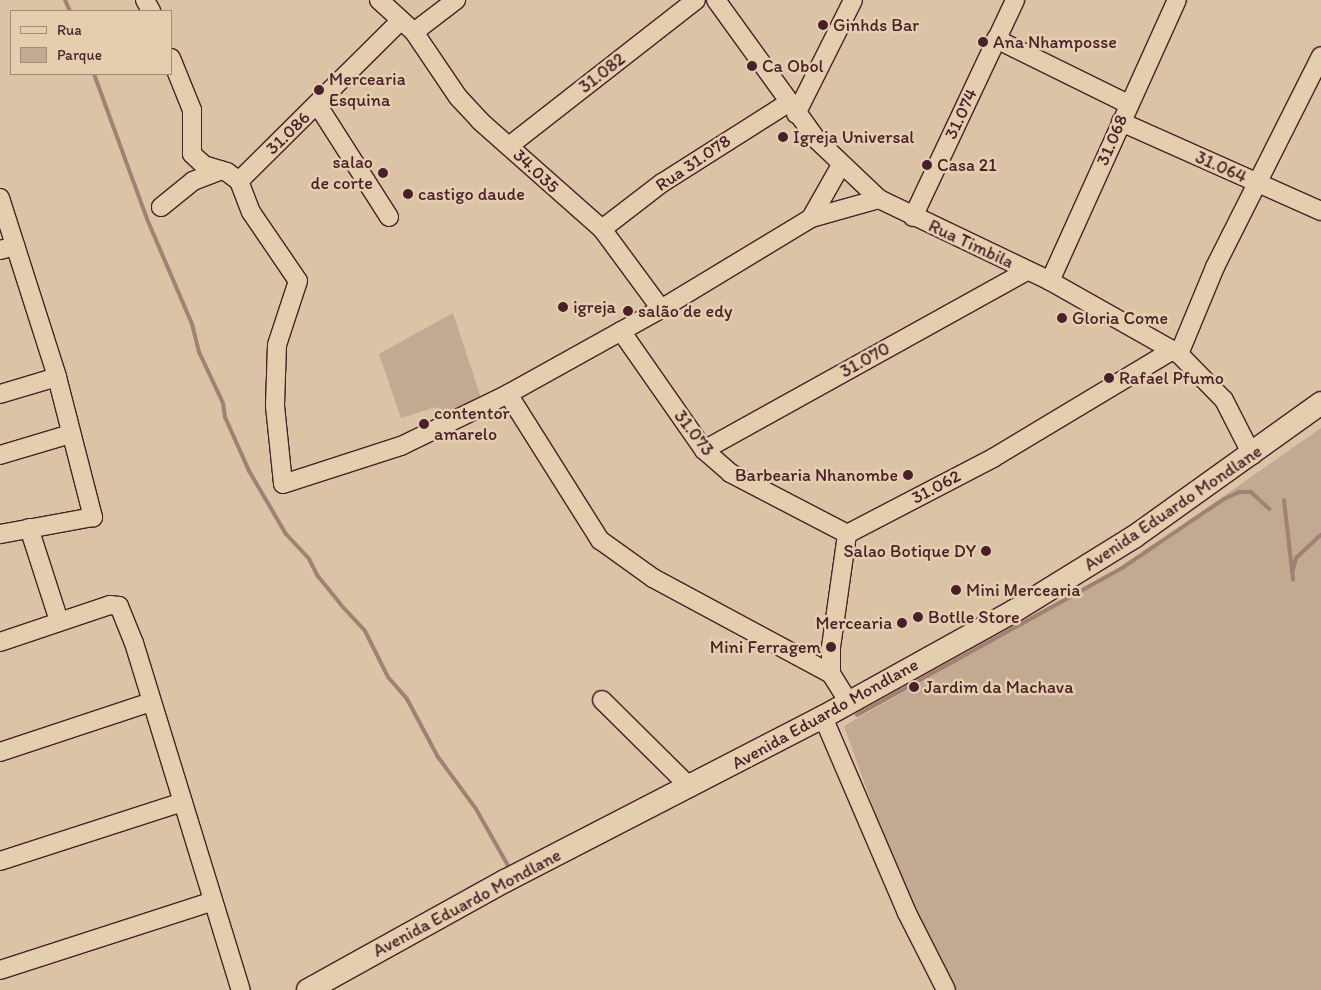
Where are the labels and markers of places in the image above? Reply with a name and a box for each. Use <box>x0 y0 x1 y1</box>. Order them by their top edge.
place label: Ginhds Bar <box>833 14 919 36</box>
marker: Ginhds Bar <box>817 19 829 31</box>
place label: Ana Nhamposse <box>993 31 1117 53</box>
marker: Ana Nhamposse <box>977 36 989 48</box>
place label: Ca Obol <box>762 55 824 77</box>
marker: Ca Obol <box>746 60 758 72</box>
place label: Mercearia Esquina <box>329 69 406 112</box>
marker: Mercearia Esquina <box>313 84 325 96</box>
place label: Igreja Universal <box>793 126 915 148</box>
marker: Igreja Universal <box>777 131 789 143</box>
place label: salao de corte <box>311 152 373 194</box>
place label: Casa 21 <box>937 154 997 176</box>
marker: Casa 21 <box>921 159 933 171</box>
marker: salao de corte <box>377 167 389 179</box>
place label: castigo daude <box>418 183 525 205</box>
marker: castigo daude <box>402 188 414 200</box>
place label: igreja <box>573 296 616 318</box>
place label: salão de edy <box>638 300 732 322</box>
marker: igreja <box>557 301 569 313</box>
marker: salão de edy <box>622 305 634 317</box>
place label: Gloria Come <box>1072 307 1168 329</box>
marker: Gloria Come <box>1056 312 1068 324</box>
place label: Rafael Pfumo <box>1119 367 1223 389</box>
marker: Rafael Pfumo <box>1103 372 1115 384</box>
place label: contentor amarelo <box>434 403 510 446</box>
marker: contentor amarelo <box>418 418 430 430</box>
place label: Barbearia Nhanombe <box>735 464 898 486</box>
marker: Barbearia Nhanombe <box>902 469 914 481</box>
place label: Salao Botique DY <box>843 540 976 562</box>
marker: Salao Botique DY <box>980 545 992 557</box>
place label: Mini Mercearia <box>966 579 1080 601</box>
marker: Mini Mercearia <box>950 584 962 596</box>
place label: Botlle Store <box>928 606 1020 628</box>
marker: Botlle Store <box>912 611 924 623</box>
place label: Mercearia <box>815 612 892 634</box>
marker: Mercearia <box>896 617 908 629</box>
place label: Mini Ferragem <box>710 636 821 658</box>
marker: Mini Ferragem <box>825 641 837 653</box>
place label: Jardim da Machava <box>924 676 1073 698</box>
marker: Jardim da Machava <box>908 681 920 693</box>

